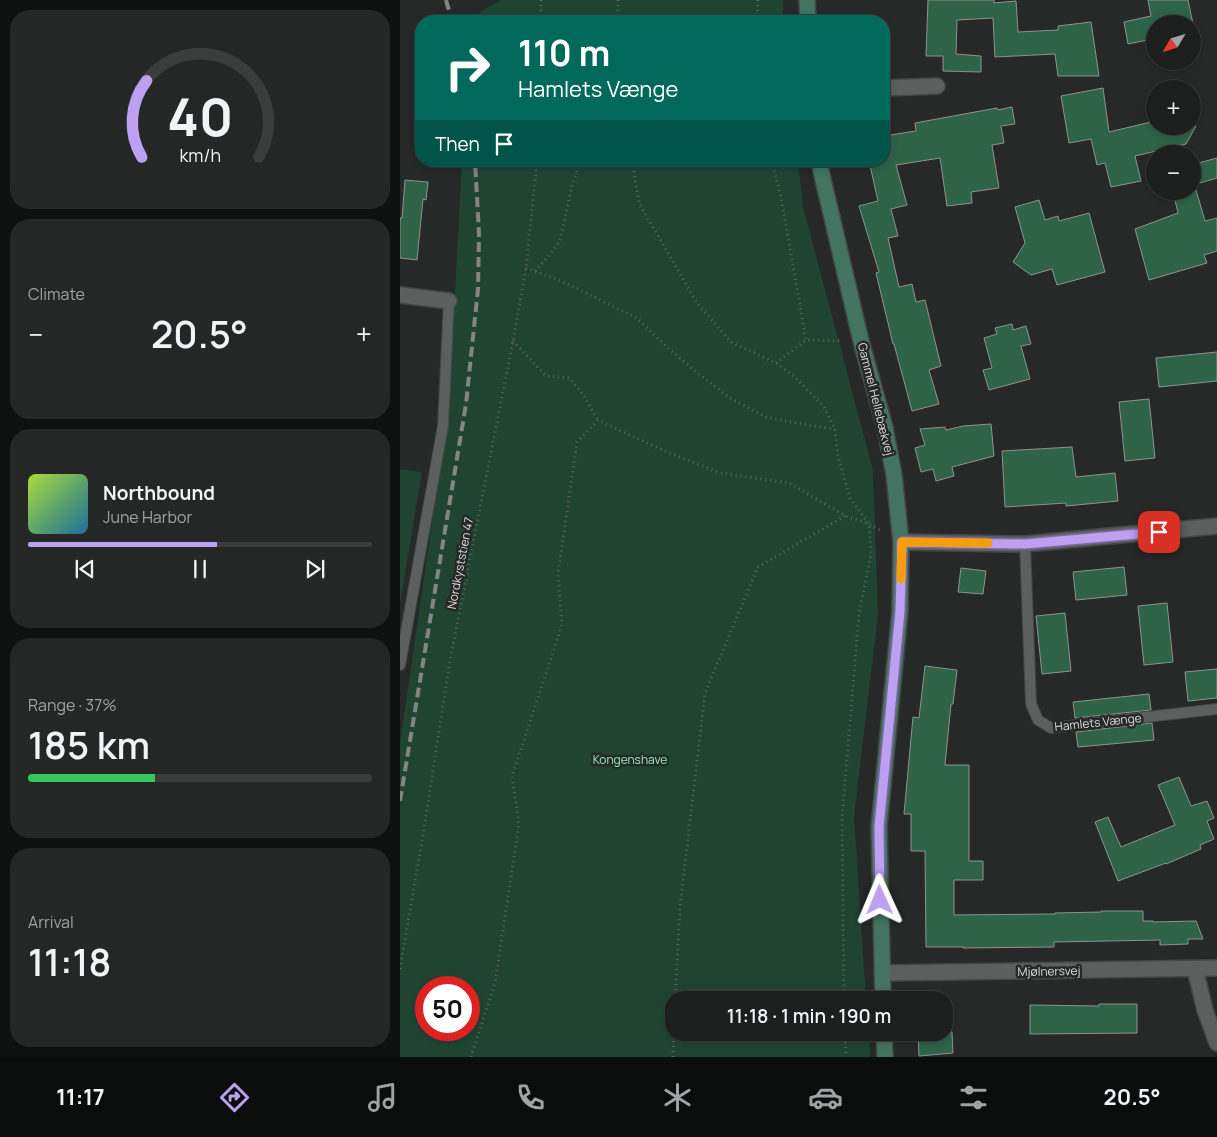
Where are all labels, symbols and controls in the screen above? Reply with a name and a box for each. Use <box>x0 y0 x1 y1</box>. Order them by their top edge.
north arrow <box>1146 15 1201 70</box>
map controls <box>1146 15 1201 200</box>
text: 110 m <box>518 29 610 77</box>
icon: right <box>435 35 500 100</box>
text: Hamlets Vænge <box>518 74 678 104</box>
button: + <box>1146 80 1201 135</box>
text: 40 <box>167 81 233 152</box>
icon: arrive <box>490 130 518 158</box>
text: Then <box>435 131 480 157</box>
text: km/h <box>179 143 221 167</box>
button: − <box>1146 145 1201 200</box>
text: Climate <box>28 283 85 305</box>
text: 20.5° <box>151 307 248 359</box>
text: − <box>28 315 43 353</box>
text: + <box>356 315 372 353</box>
street label: Gammel Hellebækvej <box>854 341 898 457</box>
text: Northbound <box>103 480 215 506</box>
text: June Harbor <box>103 506 192 528</box>
pin <box>1138 511 1180 553</box>
street label: Nordkyststien 47 <box>443 516 477 610</box>
icon: arrive <box>1145 518 1173 546</box>
icon: previous <box>71 555 99 583</box>
icon: pause <box>186 555 214 583</box>
icon: next <box>301 555 329 583</box>
text: Range · 37% <box>28 694 117 716</box>
street label: Hamlets Vænge <box>1054 709 1142 735</box>
text: 185 km <box>28 718 150 770</box>
park label: Kongenshave <box>593 751 667 768</box>
position arrow <box>853 873 905 925</box>
text: Arrival <box>28 911 74 933</box>
text: 11:18 <box>28 935 111 987</box>
street label: Mjølnersvej <box>1017 962 1081 980</box>
speed limit sign: 50 <box>415 976 480 1041</box>
text: 11:18 · 1 min · 190 m <box>727 1003 891 1029</box>
icon: directions <box>217 1080 252 1115</box>
icon: music <box>365 1080 400 1115</box>
icon: phone <box>513 1080 548 1115</box>
icon: climate <box>660 1080 695 1115</box>
icon: car <box>808 1080 843 1115</box>
icon: filters <box>956 1080 991 1115</box>
text: 11:17 <box>56 1082 105 1112</box>
text: 20.5° <box>1104 1082 1161 1112</box>

